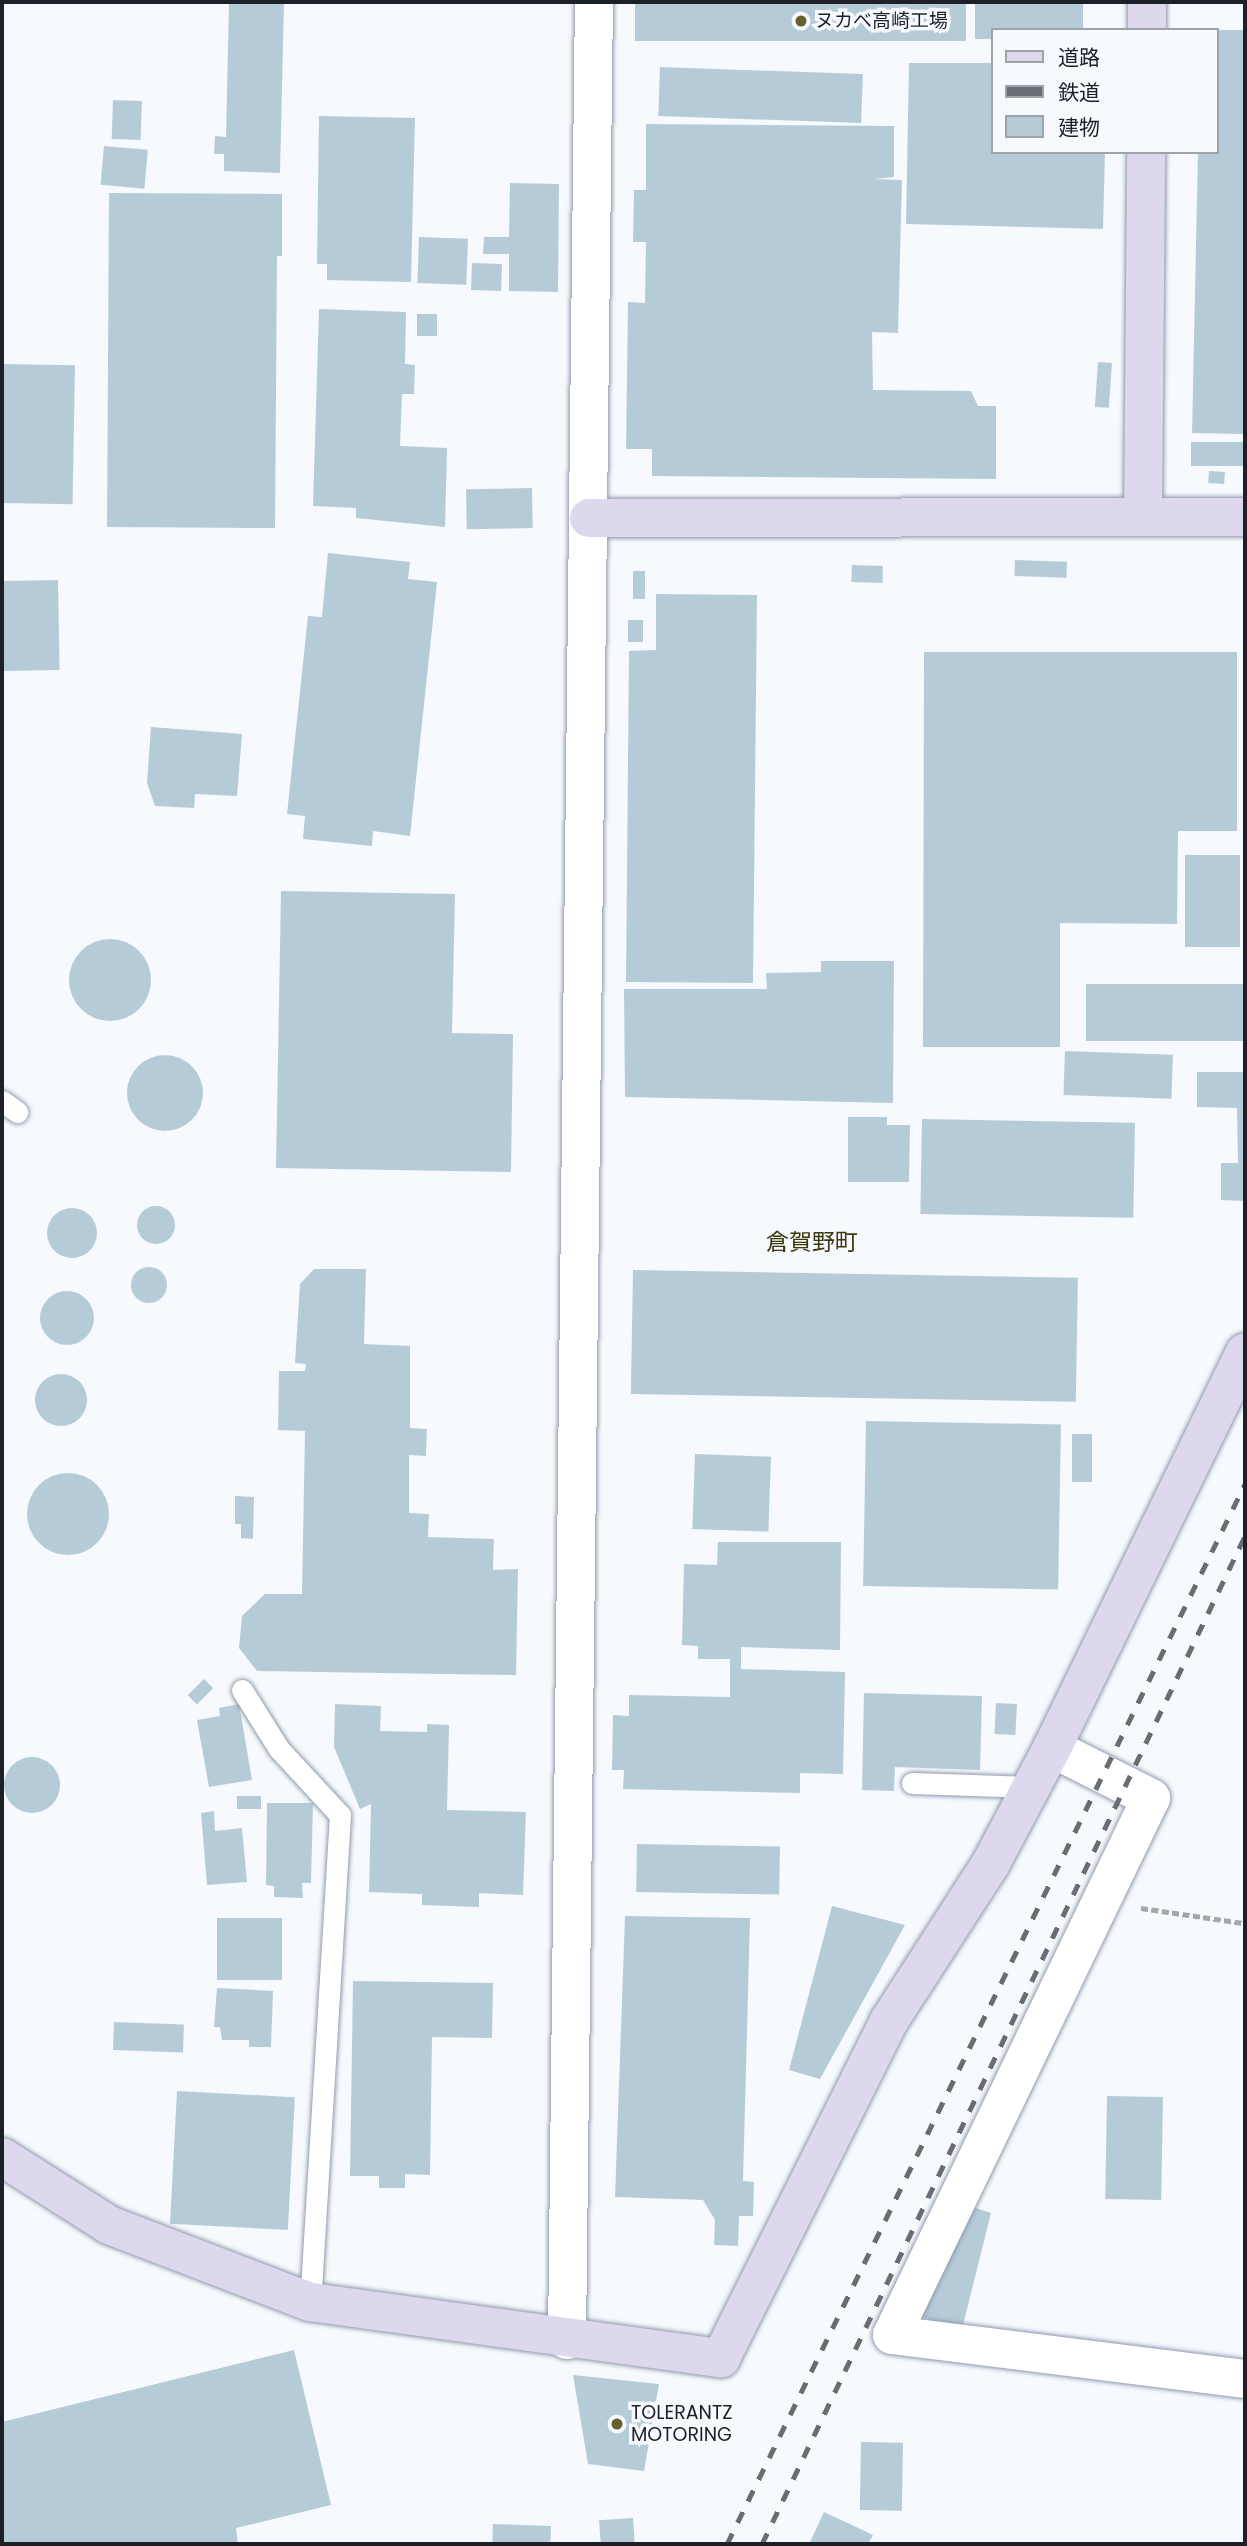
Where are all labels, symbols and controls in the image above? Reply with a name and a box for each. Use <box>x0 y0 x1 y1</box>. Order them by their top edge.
place label: ヌカべ高崎工場 <box>815 10 948 32</box>
marker: ヌカべ高崎工場 <box>793 13 809 29</box>
legend <box>992 28 1219 154</box>
text: 道路 <box>1058 43 1100 72</box>
text: 鉄道 <box>1058 78 1100 107</box>
text: 建物 <box>1058 113 1100 142</box>
district label: 倉賀野町 <box>766 1228 858 1256</box>
place label: TOLERANTZ MOTORING <box>631 2402 732 2446</box>
marker: TOLERANTZ MOTORING <box>609 2416 625 2432</box>

